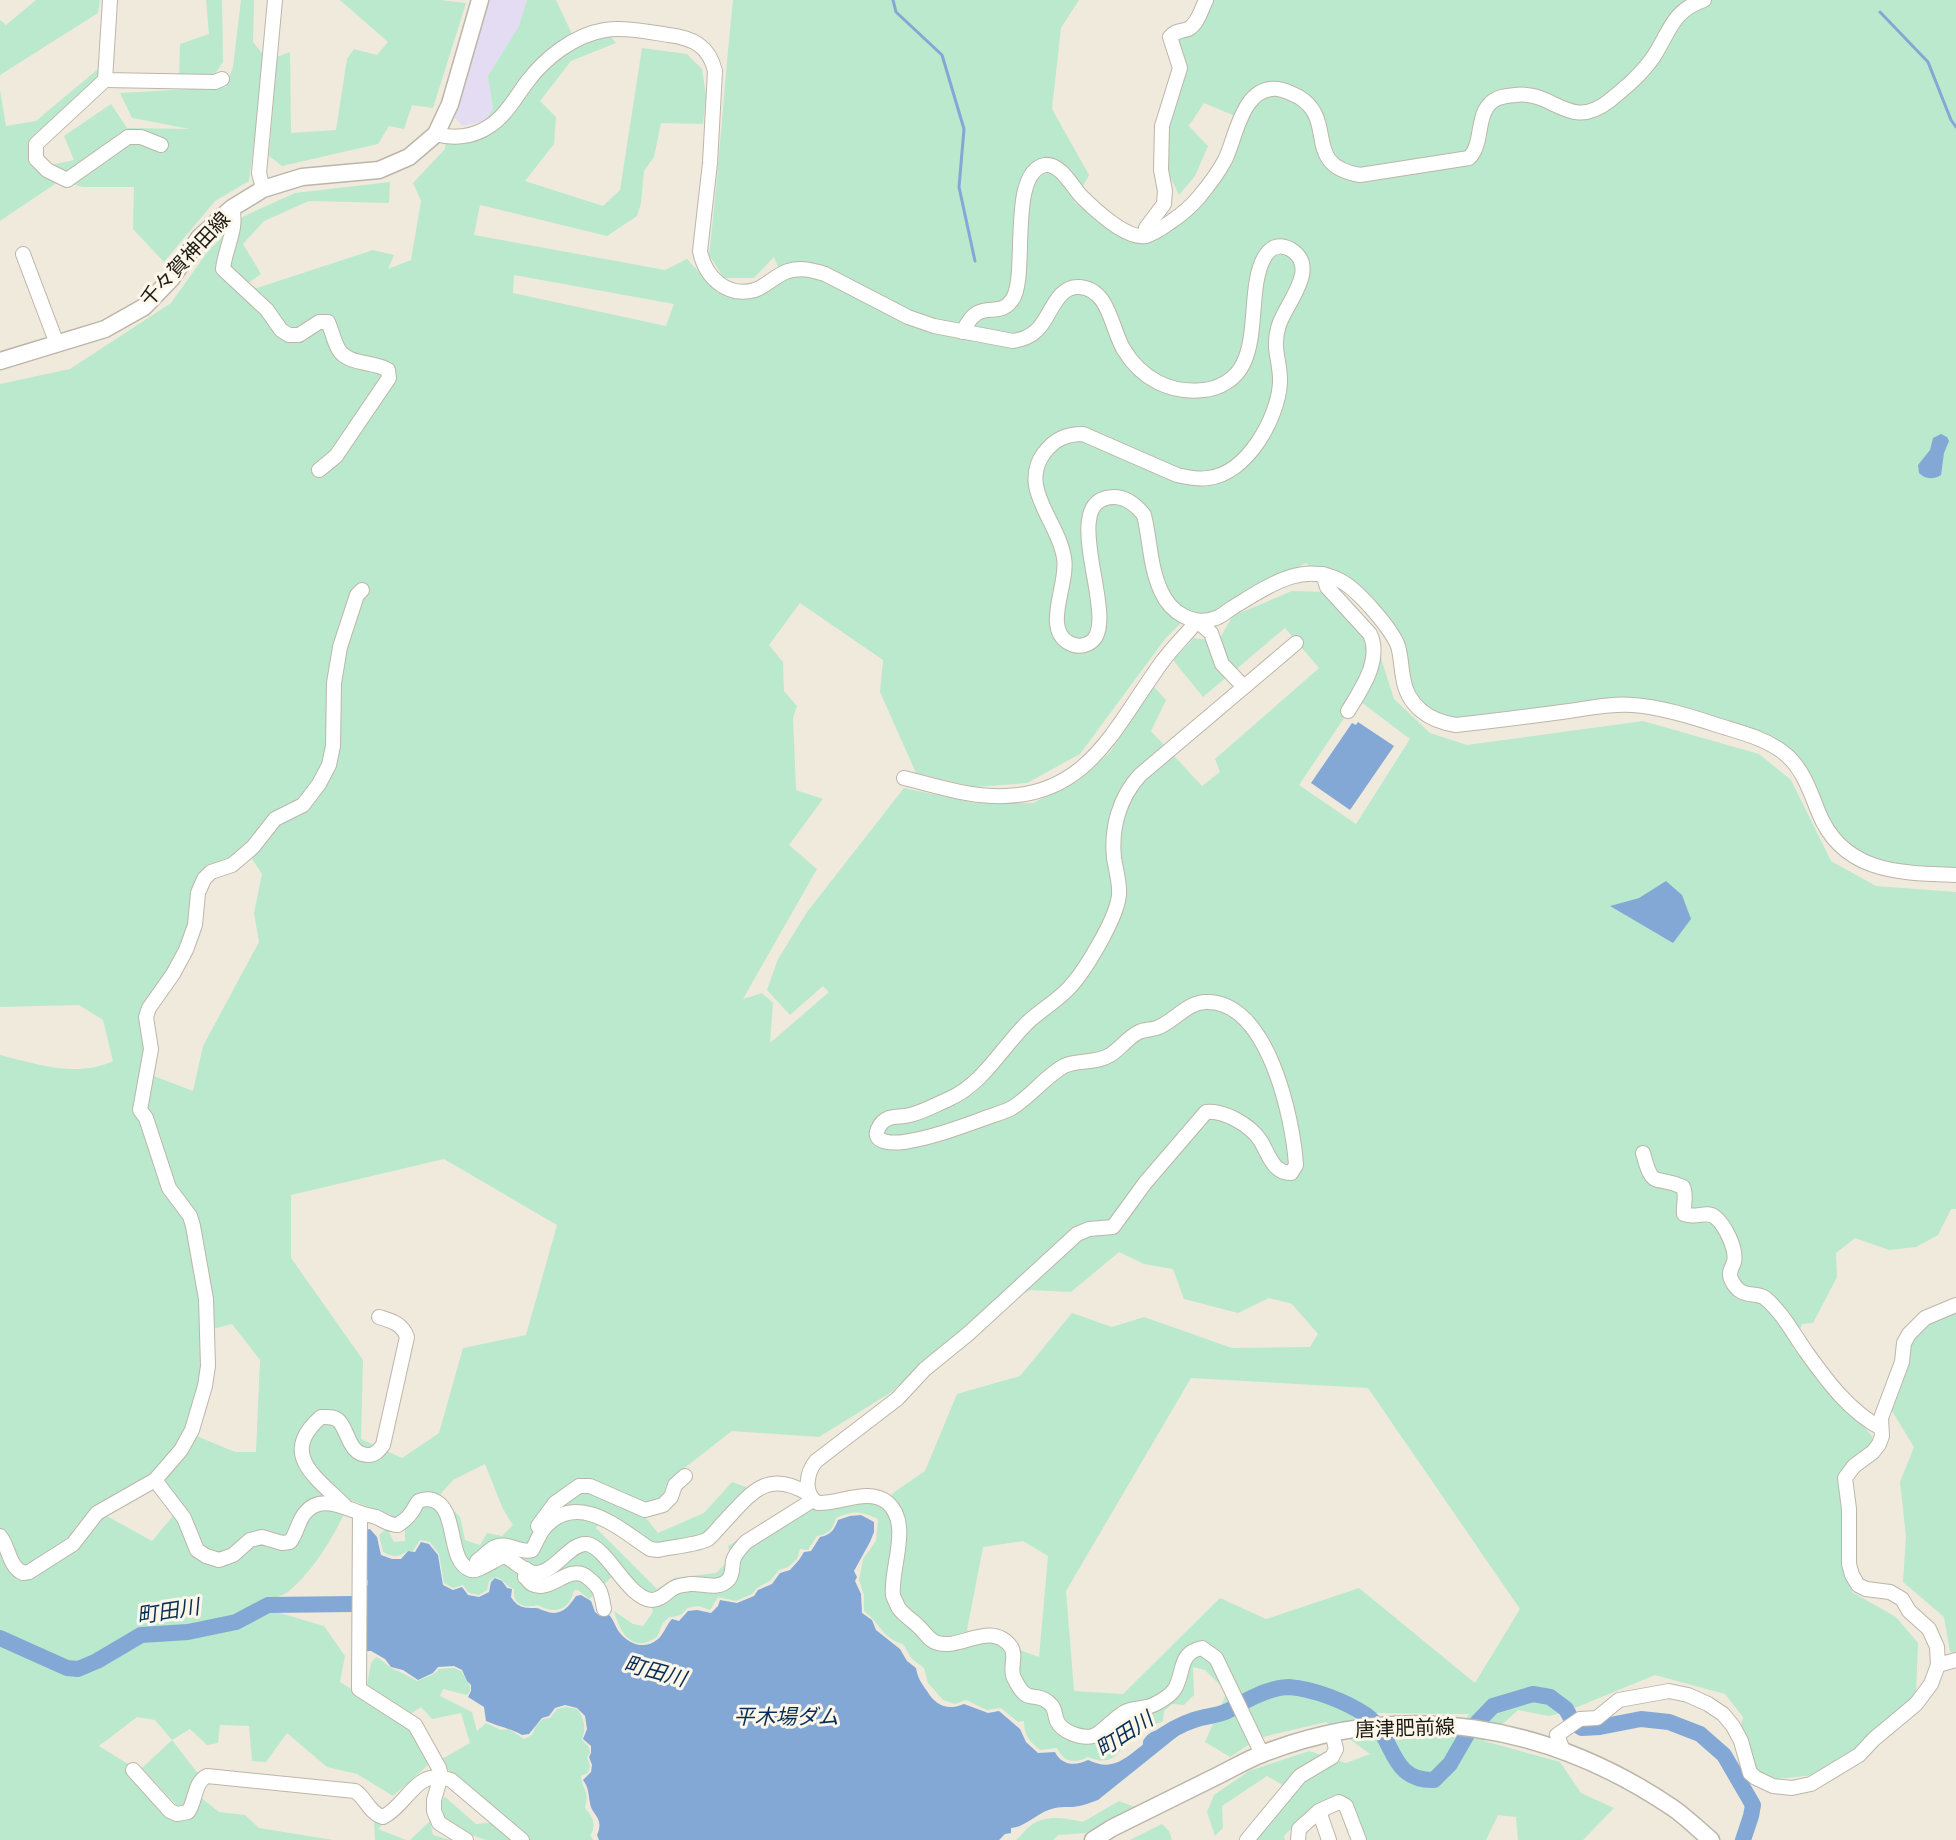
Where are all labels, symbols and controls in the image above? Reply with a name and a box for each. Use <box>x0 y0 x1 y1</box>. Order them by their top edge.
street label: 千々賀神田線 <box>136 208 234 310</box>
water label: 町田川 <box>135 1594 203 1627</box>
water label: 町田川 <box>622 1652 690 1691</box>
water label: 平木場ダム <box>734 1705 839 1728</box>
water label: 町田川 <box>1091 1706 1158 1761</box>
street label: 唐津肥前線 <box>1355 1715 1455 1741</box>

